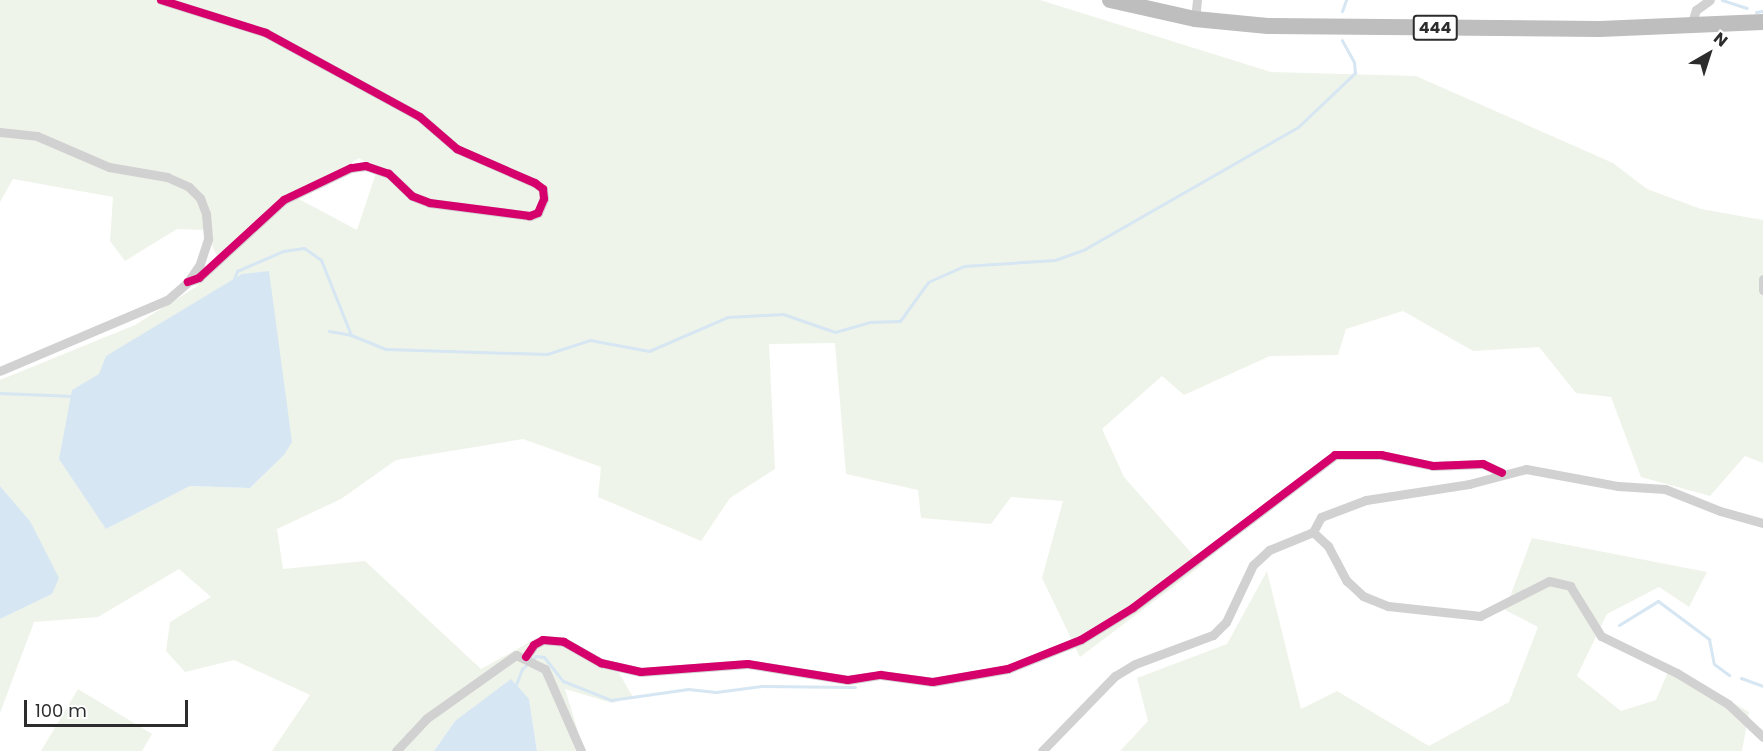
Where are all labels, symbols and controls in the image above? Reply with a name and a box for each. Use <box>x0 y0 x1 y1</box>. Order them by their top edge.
road number: 444 <box>1412 15 1458 41</box>
north arrow <box>1679 24 1739 84</box>
text: N <box>1709 27 1733 52</box>
scale bar <box>27 688 190 726</box>
text: 100 m <box>35 698 87 723</box>

